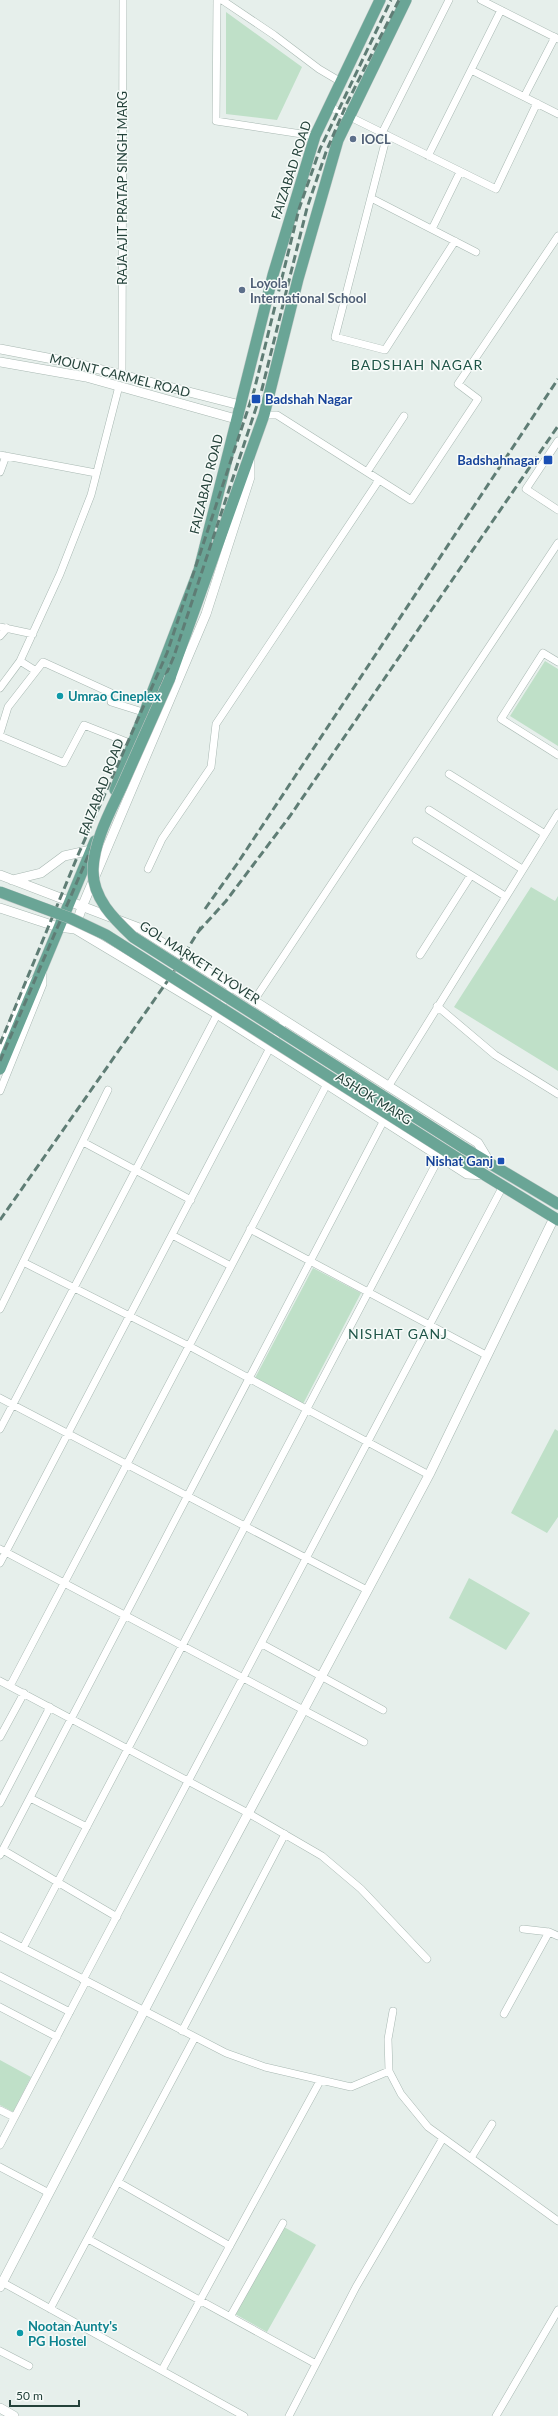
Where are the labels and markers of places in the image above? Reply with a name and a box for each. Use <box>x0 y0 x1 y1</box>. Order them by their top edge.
place label: IOCL <box>361 131 391 147</box>
marker: IOCL <box>348 134 358 144</box>
place label: Loyola International School <box>250 275 366 306</box>
marker: Loyola International School <box>237 285 247 295</box>
place label: Badshah Nagar <box>265 391 352 407</box>
marker: Badshah Nagar <box>250 393 262 405</box>
place label: Badshahnagar <box>457 452 539 468</box>
marker: Badshahnagar <box>542 454 554 466</box>
place label: Umrao Cineplex <box>68 688 161 704</box>
marker: Umrao Cineplex <box>55 691 65 701</box>
place label: Nishat Ganj <box>426 1153 493 1169</box>
marker: Nishat Ganj <box>496 1156 506 1166</box>
place label: Nootan Aunty's PG Hostel <box>28 2318 118 2349</box>
marker: Nootan Aunty's PG Hostel <box>15 2328 25 2338</box>

